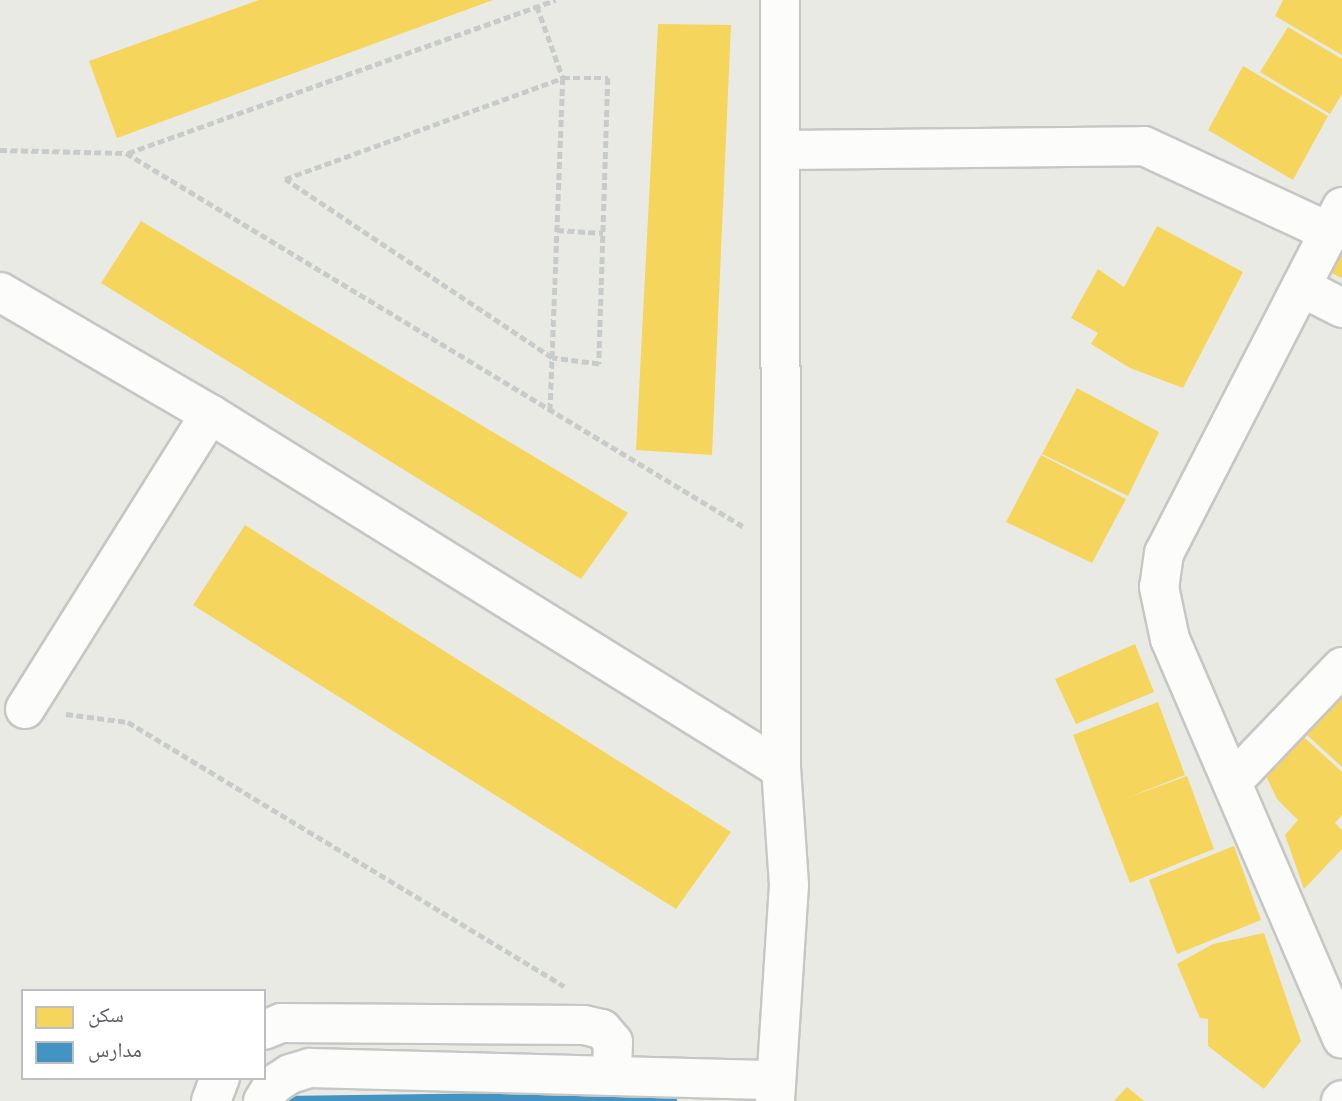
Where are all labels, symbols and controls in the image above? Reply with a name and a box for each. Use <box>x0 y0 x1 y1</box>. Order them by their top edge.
legend <box>21 989 266 1080</box>
text: سكن <box>88 1001 124 1027</box>
text: مدارس <box>88 1036 142 1062</box>

